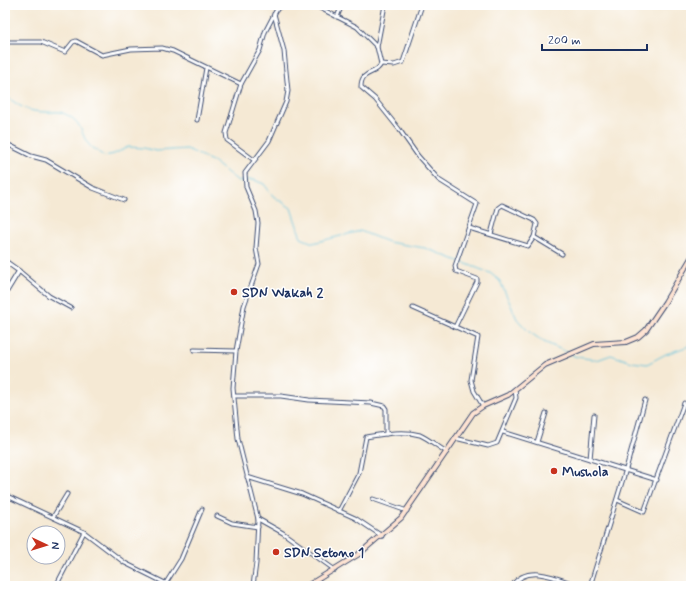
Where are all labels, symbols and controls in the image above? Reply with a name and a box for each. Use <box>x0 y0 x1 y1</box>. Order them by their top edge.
scale bar <box>542 26 647 52</box>
text: 200 m <box>548 33 581 49</box>
place label: SDN Wakah 2 <box>242 284 323 302</box>
marker: SDN Wakah 2 <box>229 287 239 297</box>
place label: Mushola <box>562 463 609 481</box>
marker: Mushola <box>549 466 559 476</box>
north arrow <box>26 525 66 565</box>
text: N <box>48 541 62 550</box>
place label: SDN Setono 1 <box>284 544 364 562</box>
marker: SDN Setono 1 <box>271 547 281 557</box>

